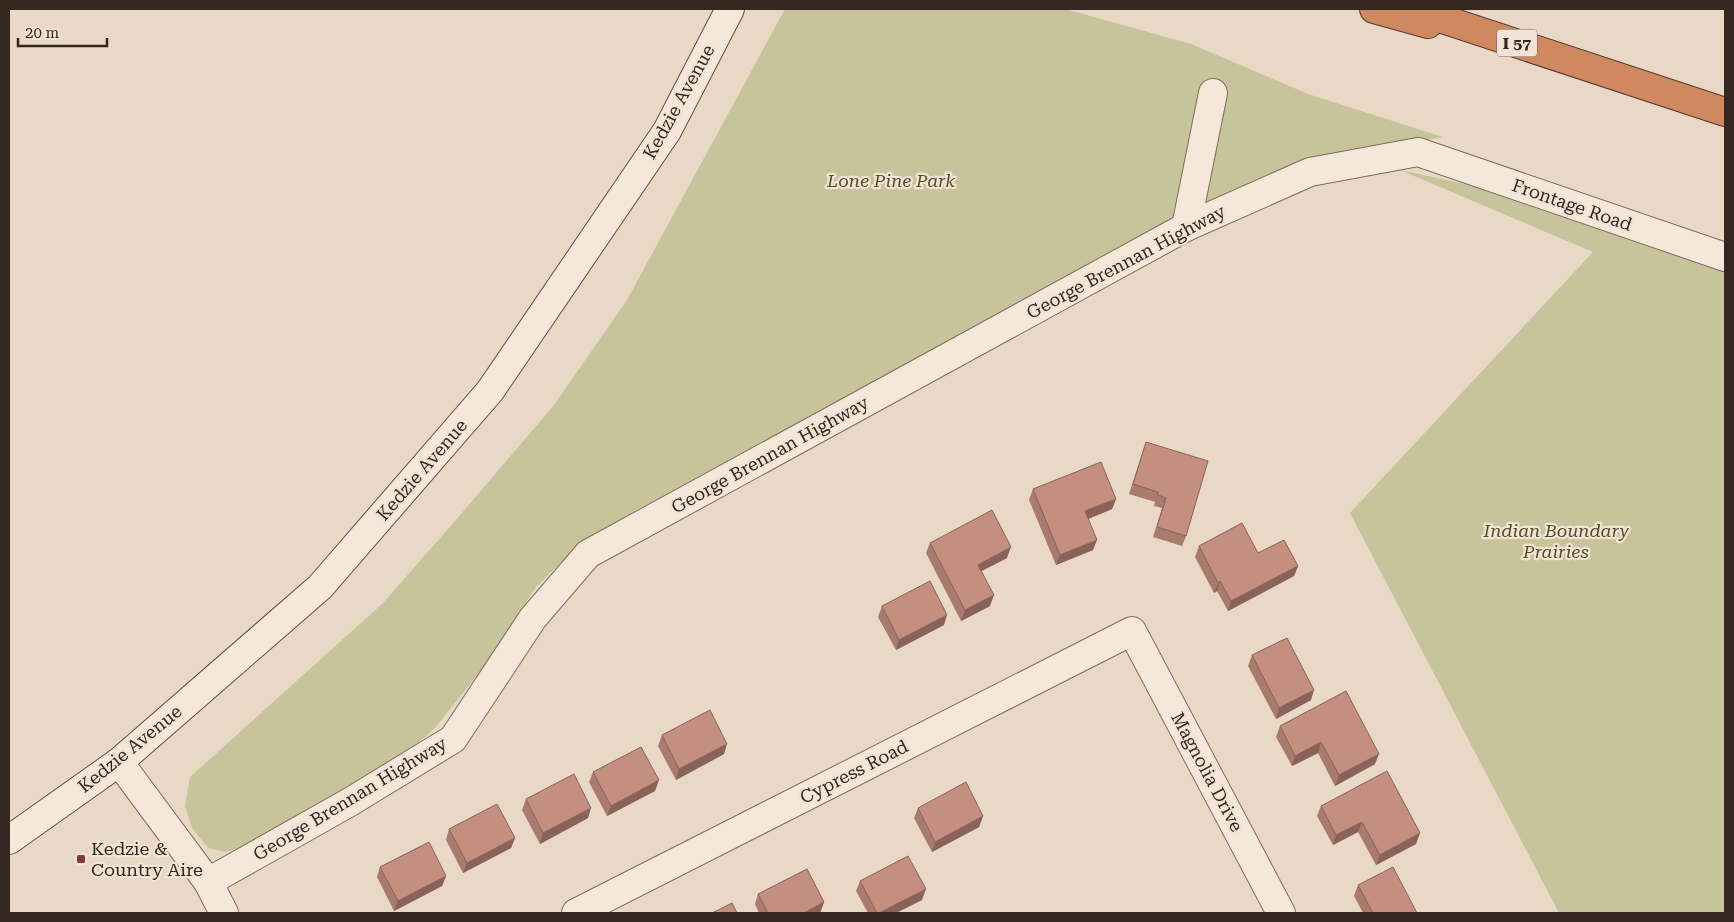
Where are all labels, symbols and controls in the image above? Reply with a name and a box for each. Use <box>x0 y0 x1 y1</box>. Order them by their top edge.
scale bar <box>18 15 106 47</box>
text: 20 m <box>25 24 60 42</box>
road number: I 57 <box>1497 29 1537 56</box>
street label: Kedzie Avenue <box>638 41 719 163</box>
park label: Lone Pine Park <box>826 170 955 191</box>
street label: Frontage Road <box>1509 174 1635 235</box>
street label: George Brennan Highway <box>1023 200 1229 323</box>
street label: George Brennan Highway <box>668 391 872 518</box>
street label: Kedzie Avenue <box>372 415 471 525</box>
park label: Indian Boundary Prairies <box>1482 520 1629 562</box>
street label: Kedzie Avenue <box>74 700 186 797</box>
street label: Magnolia Drive <box>1167 708 1248 835</box>
street label: George Brennan Highway <box>249 732 451 865</box>
street label: Cypress Road <box>796 735 912 808</box>
place label: Kedzie & Country Aire <box>91 838 203 880</box>
marker: Kedzie & Country Aire <box>75 853 87 865</box>

